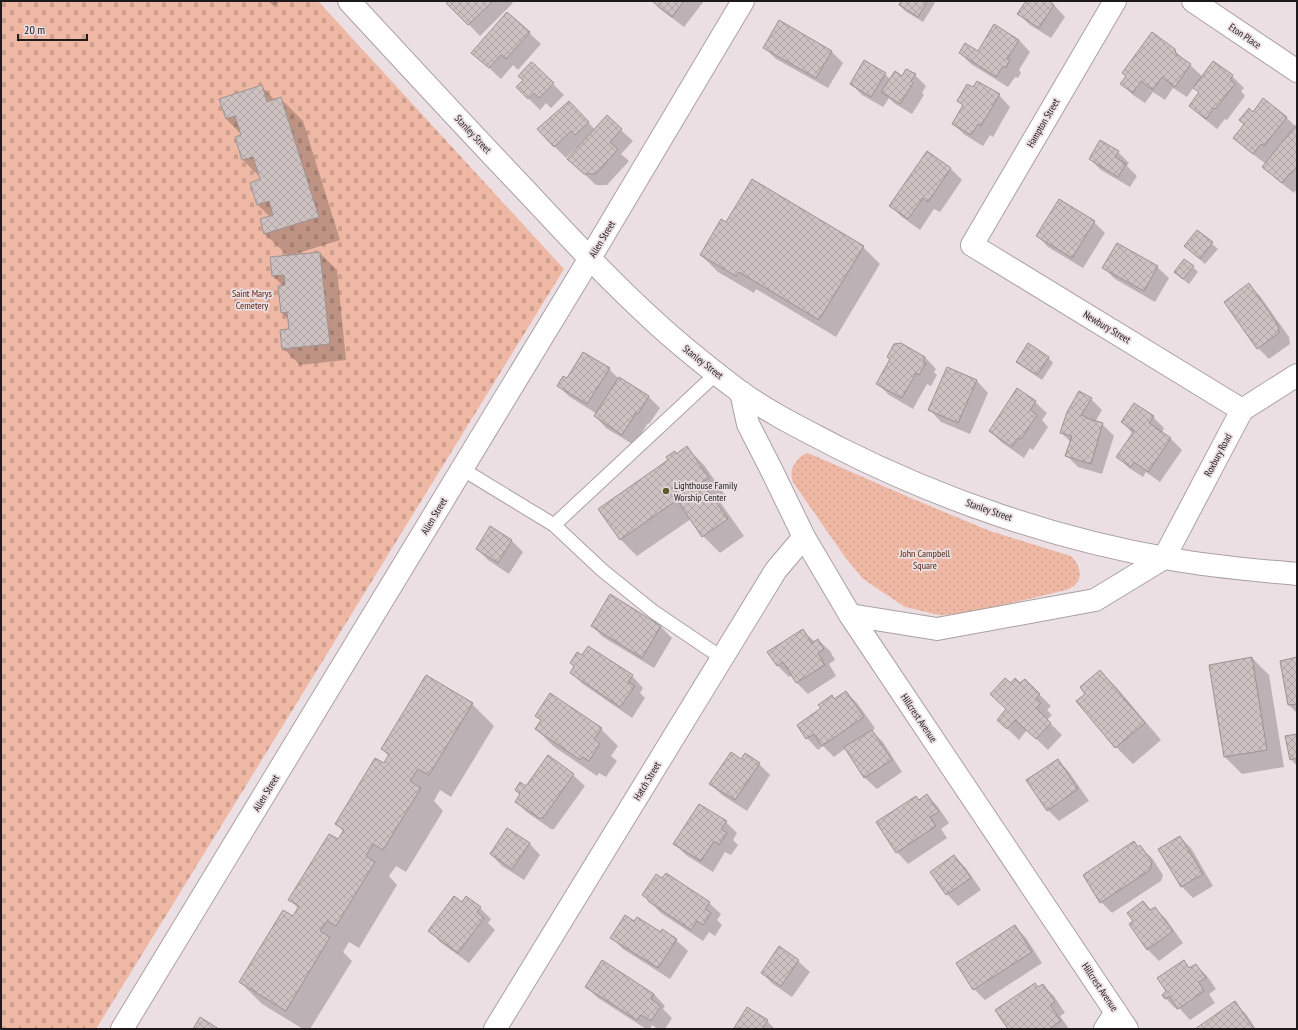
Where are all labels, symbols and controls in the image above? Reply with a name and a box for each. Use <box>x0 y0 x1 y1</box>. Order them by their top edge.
scale bar <box>18 16 87 42</box>
street label: Eton Place <box>1226 21 1264 51</box>
text: 20 m <box>24 22 45 37</box>
street label: Hampton Street <box>1024 96 1062 150</box>
street label: Stanley Street <box>452 112 494 156</box>
street label: Allen Street <box>586 218 618 260</box>
park label: Saint Marys Cemetery <box>232 287 273 312</box>
street label: Newbury Street <box>1081 308 1133 346</box>
street label: Stanley Street <box>680 342 726 382</box>
street label: Roxbury Road <box>1201 431 1235 479</box>
place label: Lighthouse Family Worship Center <box>674 479 738 504</box>
marker: Lighthouse Family Worship Center <box>661 486 671 496</box>
street label: Allen Street <box>418 495 450 537</box>
street label: Stanley Street <box>964 496 1014 524</box>
park label: John Campbell Square <box>899 547 951 572</box>
street label: Hillcrest Avenue <box>898 691 940 745</box>
street label: Hatch Street <box>630 759 664 803</box>
street label: Allen Street <box>250 772 282 814</box>
street label: Hillcrest Avenue <box>1079 960 1121 1014</box>

